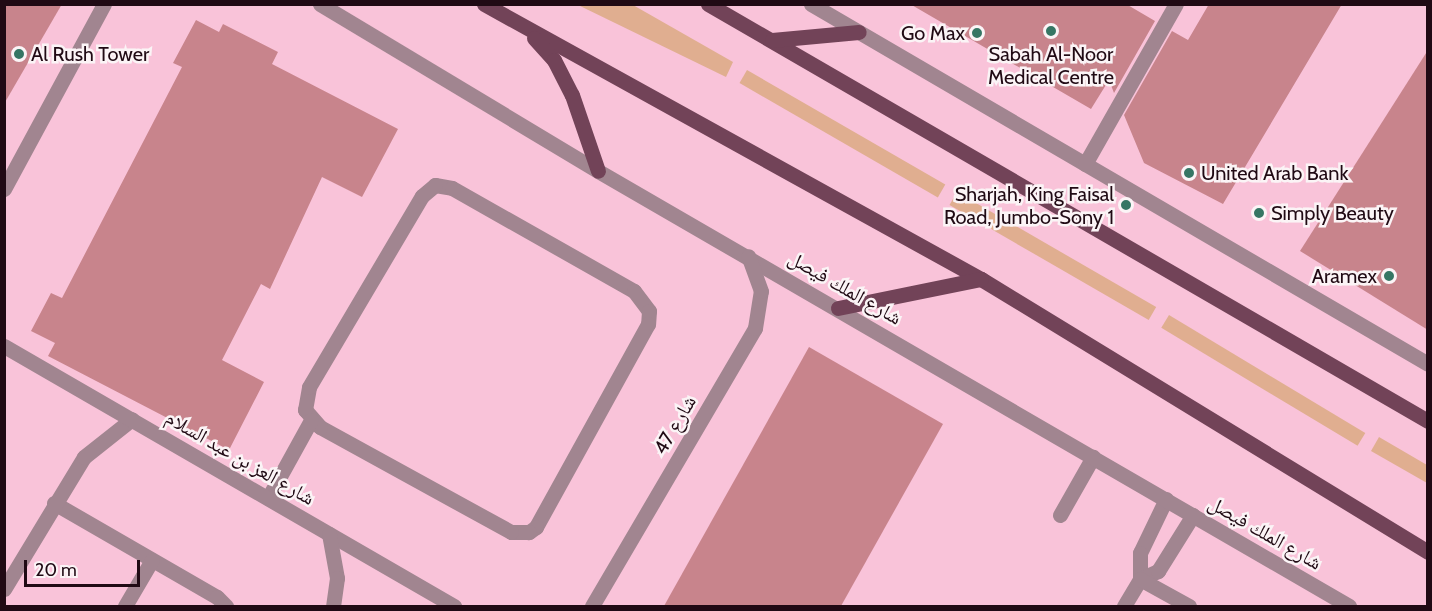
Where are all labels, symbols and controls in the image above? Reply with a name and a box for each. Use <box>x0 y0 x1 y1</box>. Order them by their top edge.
place label: Go Max <box>901 21 965 45</box>
marker: Sabah Al-Noor Medical Centre <box>1042 22 1060 40</box>
marker: Go Max <box>970 26 984 40</box>
place label: Al Rush Tower <box>31 42 149 66</box>
place label: Sabah Al-Noor Medical Centre <box>988 42 1114 89</box>
marker: Al Rush Tower <box>12 47 26 61</box>
place label: United Arab Bank <box>1201 161 1348 185</box>
marker: United Arab Bank <box>1182 166 1196 180</box>
place label: Sharjah, King Faisal Road, Jumbo-Sony 1 <box>944 182 1114 229</box>
marker: Sharjah, King Faisal Road, Jumbo-Sony 1 <box>1119 198 1133 212</box>
place label: Simply Beauty <box>1271 201 1394 225</box>
marker: Simply Beauty <box>1252 206 1266 220</box>
street label: شارع الملك فيصل <box>784 246 906 330</box>
place label: Aramex <box>1312 264 1377 288</box>
marker: Aramex <box>1382 269 1396 283</box>
street label: شارع 47 <box>649 391 701 459</box>
street label: شارع العز بن عبد السلام <box>161 406 319 510</box>
street label: شارع الملك فيصل <box>1204 491 1326 575</box>
scale bar <box>27 548 142 586</box>
text: 20 m <box>35 559 77 581</box>

